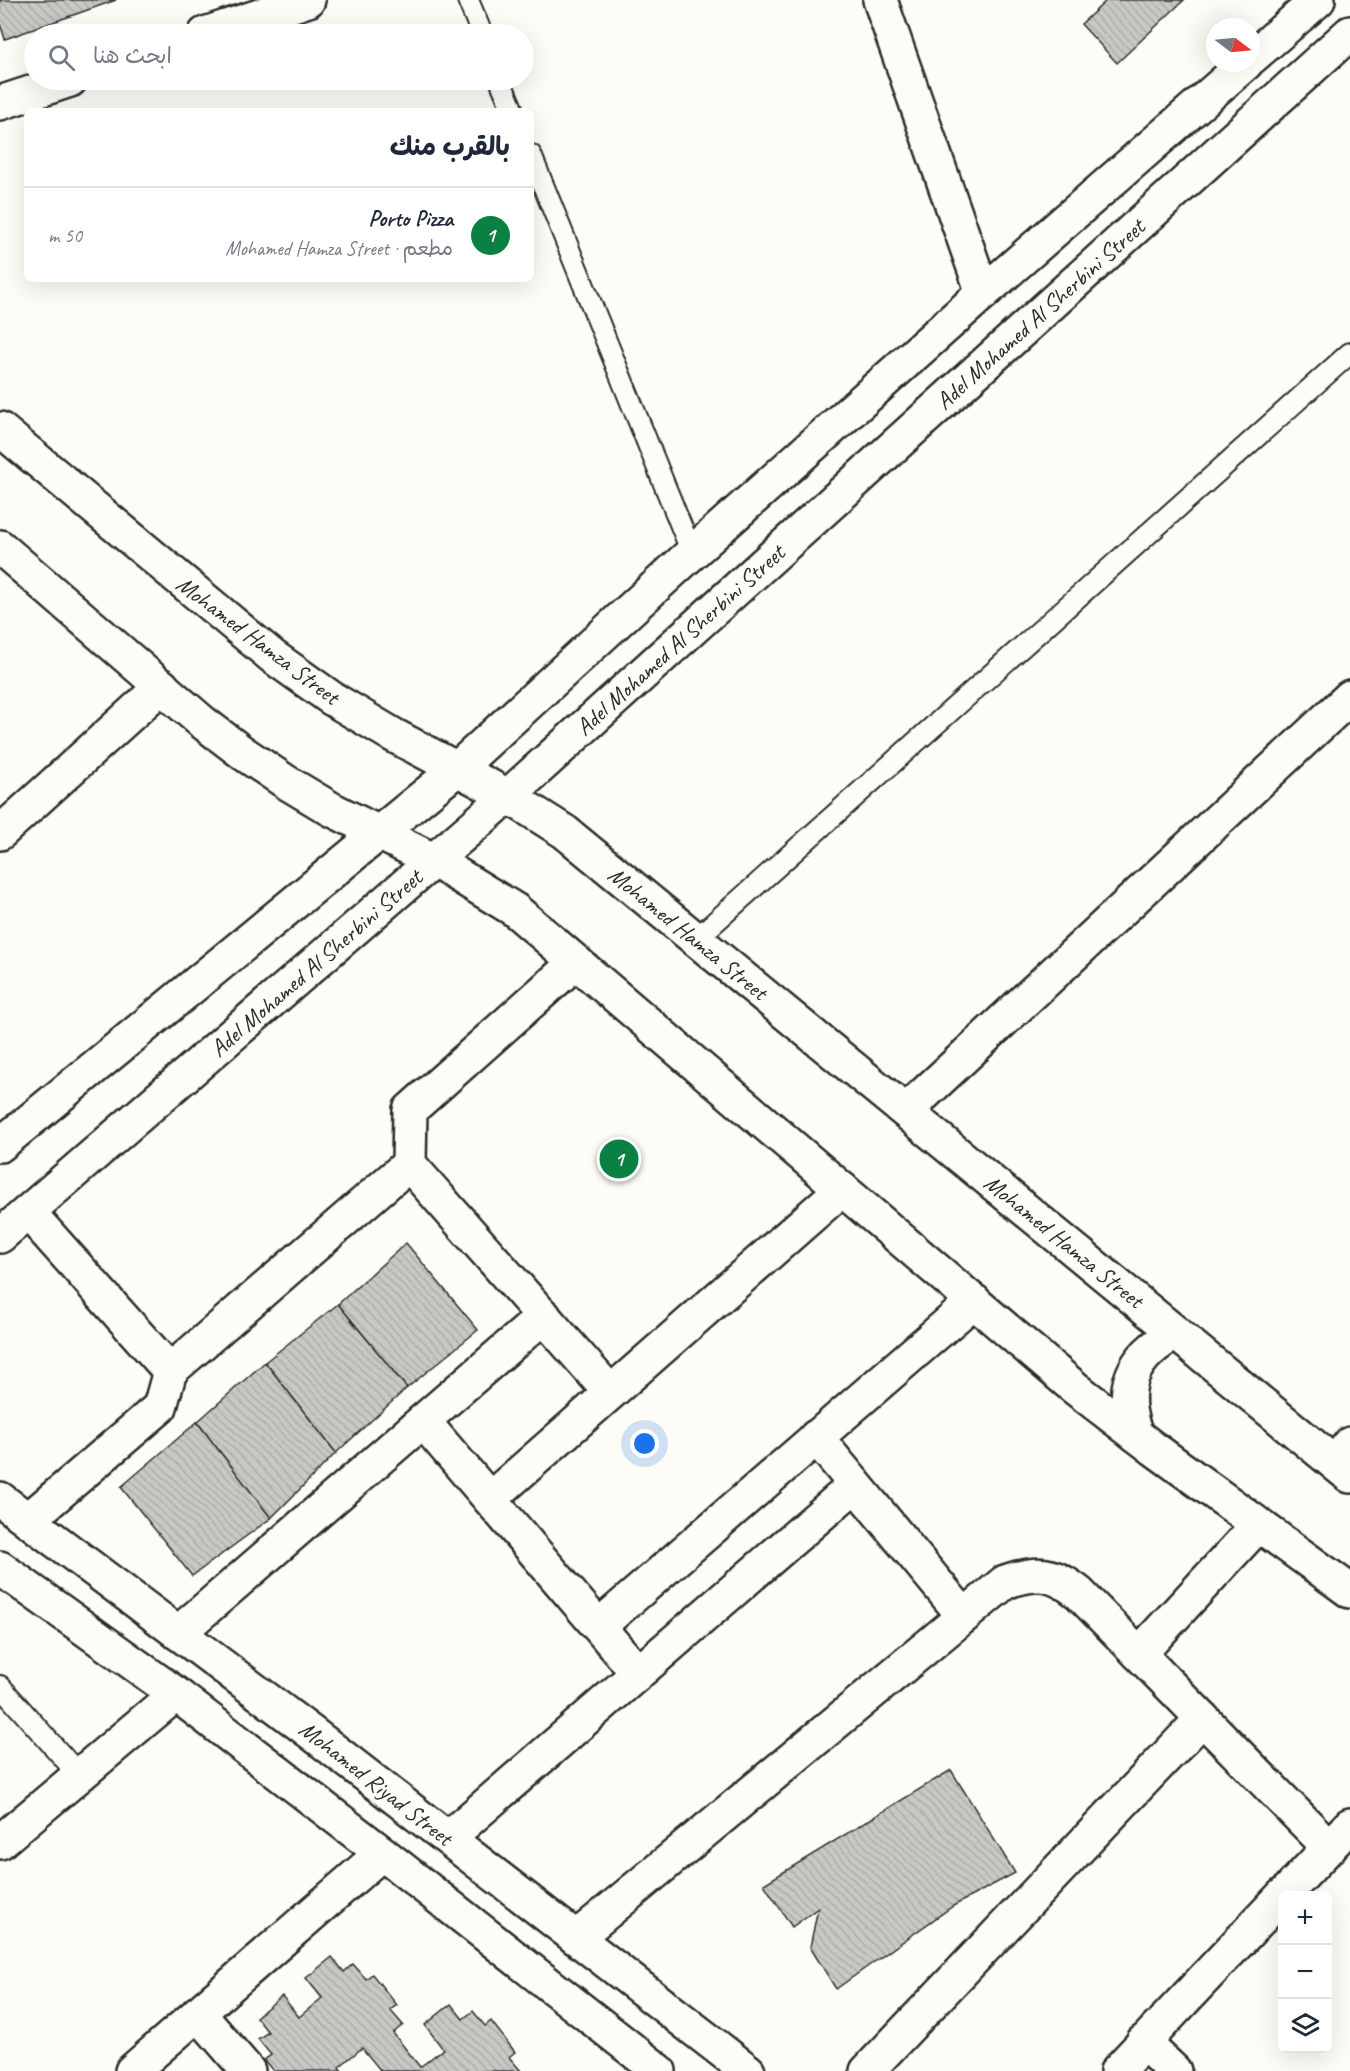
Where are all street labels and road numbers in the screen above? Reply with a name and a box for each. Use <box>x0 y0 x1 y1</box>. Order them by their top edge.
street label: Adel Mohamed Al Sherbini Street <box>929 211 1152 416</box>
street label: Adel Mohamed Al Sherbini Street <box>569 537 792 742</box>
street label: Mohamed Hamza Street <box>171 569 347 712</box>
street label: Mohamed Hamza Street <box>602 860 775 1008</box>
street label: Adel Mohamed Al Sherbini Street <box>204 861 430 1063</box>
street label: Mohamed Hamza Street <box>978 1168 1151 1316</box>
street label: Mohamed Riyad Street <box>293 1714 460 1853</box>

